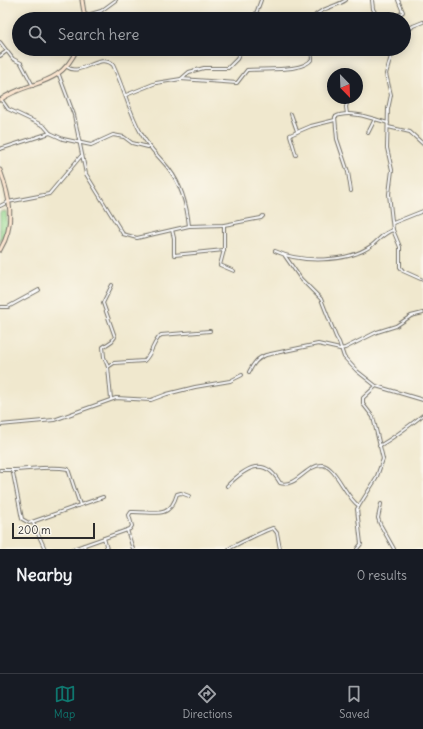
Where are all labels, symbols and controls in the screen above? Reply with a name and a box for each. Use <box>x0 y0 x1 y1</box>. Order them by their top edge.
search box <box>12 12 411 56</box>
icon: search <box>26 23 48 45</box>
text: Search here <box>58 25 139 44</box>
north arrow <box>327 68 363 104</box>
scale bar <box>12 521 95 540</box>
text: 200 m <box>18 523 51 537</box>
text: Nearby <box>16 564 72 586</box>
text: 0 results <box>357 567 407 584</box>
tab: Map <box>54 683 76 721</box>
tab: Directions <box>183 683 232 721</box>
tab: Saved <box>339 683 369 721</box>

